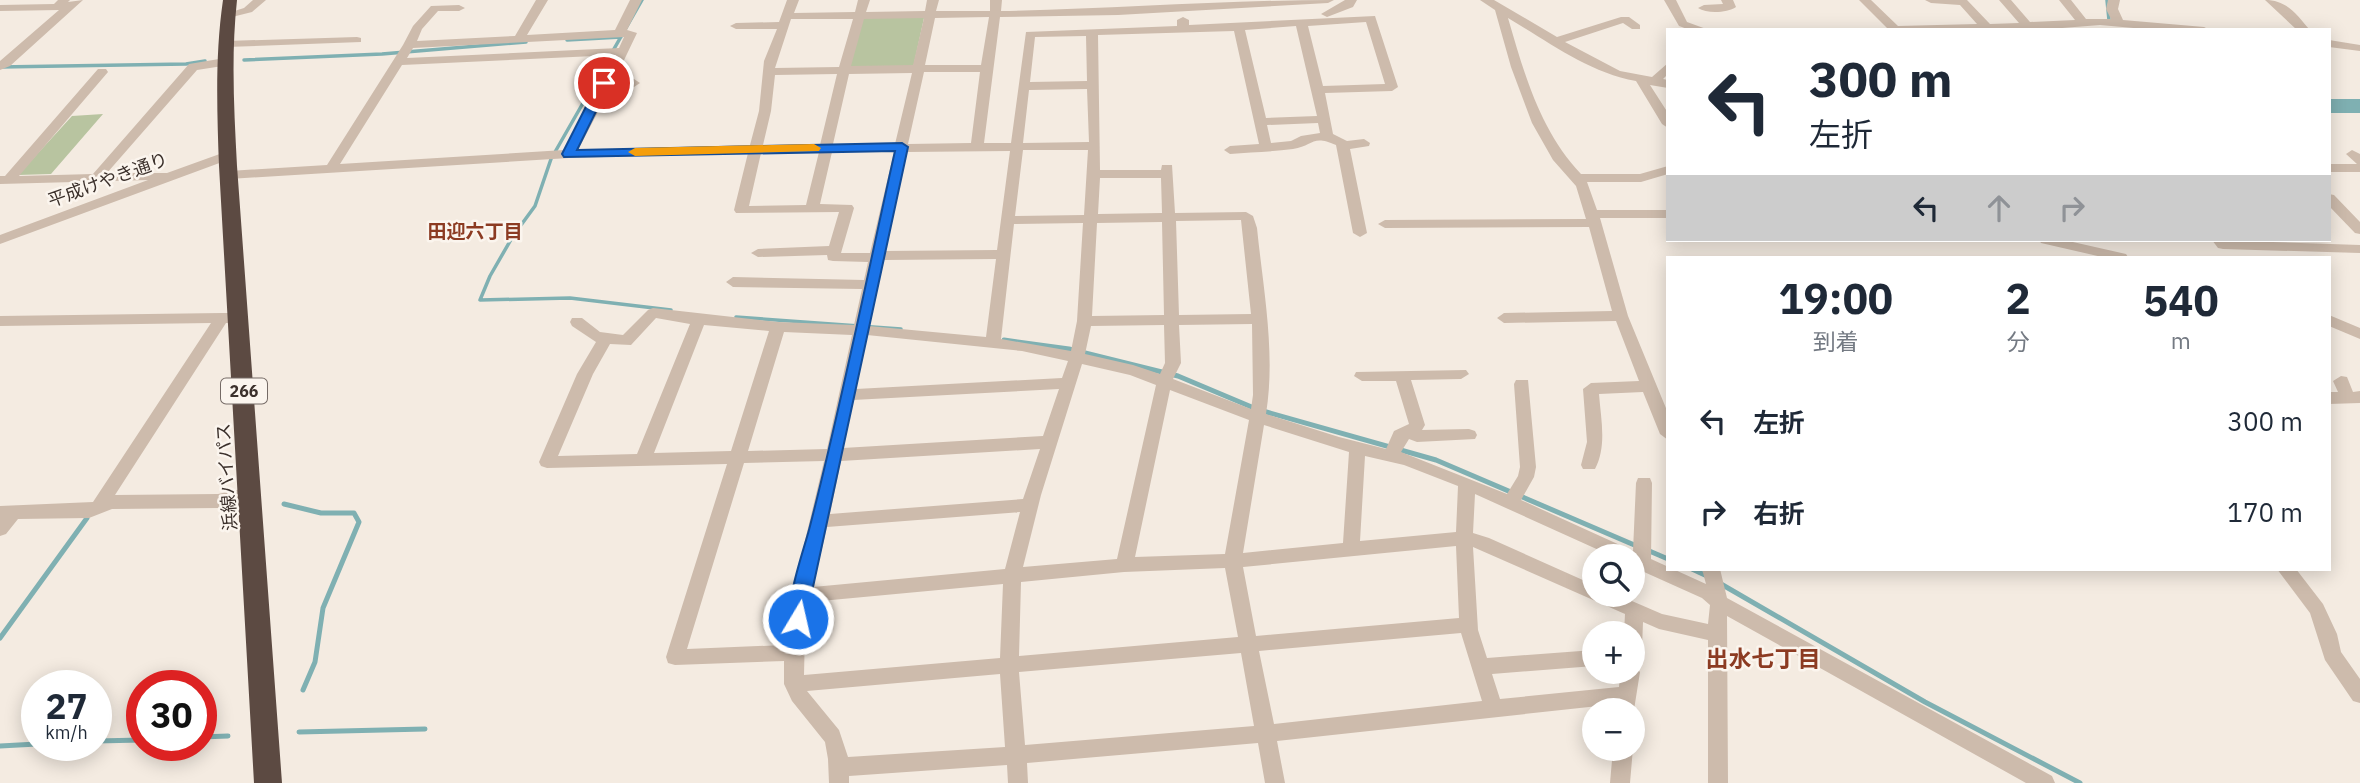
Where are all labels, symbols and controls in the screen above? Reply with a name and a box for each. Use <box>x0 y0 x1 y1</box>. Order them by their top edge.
text: 300 m <box>1809 47 1953 110</box>
pin <box>574 53 634 113</box>
icon: left <box>1694 56 1785 147</box>
icon: arrive <box>585 64 623 102</box>
text: 左折 <box>1809 113 1873 155</box>
street label: 平成けやき通り <box>45 147 171 212</box>
icon: left <box>1907 189 1945 227</box>
icon: ahead <box>1980 189 2018 227</box>
icon: right <box>2053 189 2091 227</box>
district label: 田迎六丁目 <box>427 219 523 243</box>
text: 19:00 <box>1778 271 1893 326</box>
text: 2 <box>2005 271 2031 326</box>
text: 540 <box>2143 273 2219 328</box>
text: m <box>2171 325 2191 355</box>
text: 到着 <box>1813 326 1859 356</box>
text: 分 <box>2007 326 2030 356</box>
road number: 266 <box>221 378 267 404</box>
icon: left <box>1694 402 1732 440</box>
text: 300 m <box>2227 404 2303 438</box>
text: 左折 <box>1753 405 1805 439</box>
street label: 浜線バイパス <box>211 423 242 532</box>
icon: right <box>1694 493 1732 531</box>
text: 170 m <box>2227 495 2303 529</box>
text: 右折 <box>1753 496 1805 530</box>
map controls <box>1582 544 1645 761</box>
button: search <box>1582 544 1645 607</box>
position arrow <box>761 582 835 656</box>
button: + <box>1582 621 1645 684</box>
district label: 出水七丁目 <box>1706 643 1821 673</box>
speed limit sign: 30 <box>126 670 217 761</box>
text: 27 <box>45 683 88 729</box>
button: − <box>1582 698 1645 761</box>
text: km/h <box>45 721 88 744</box>

